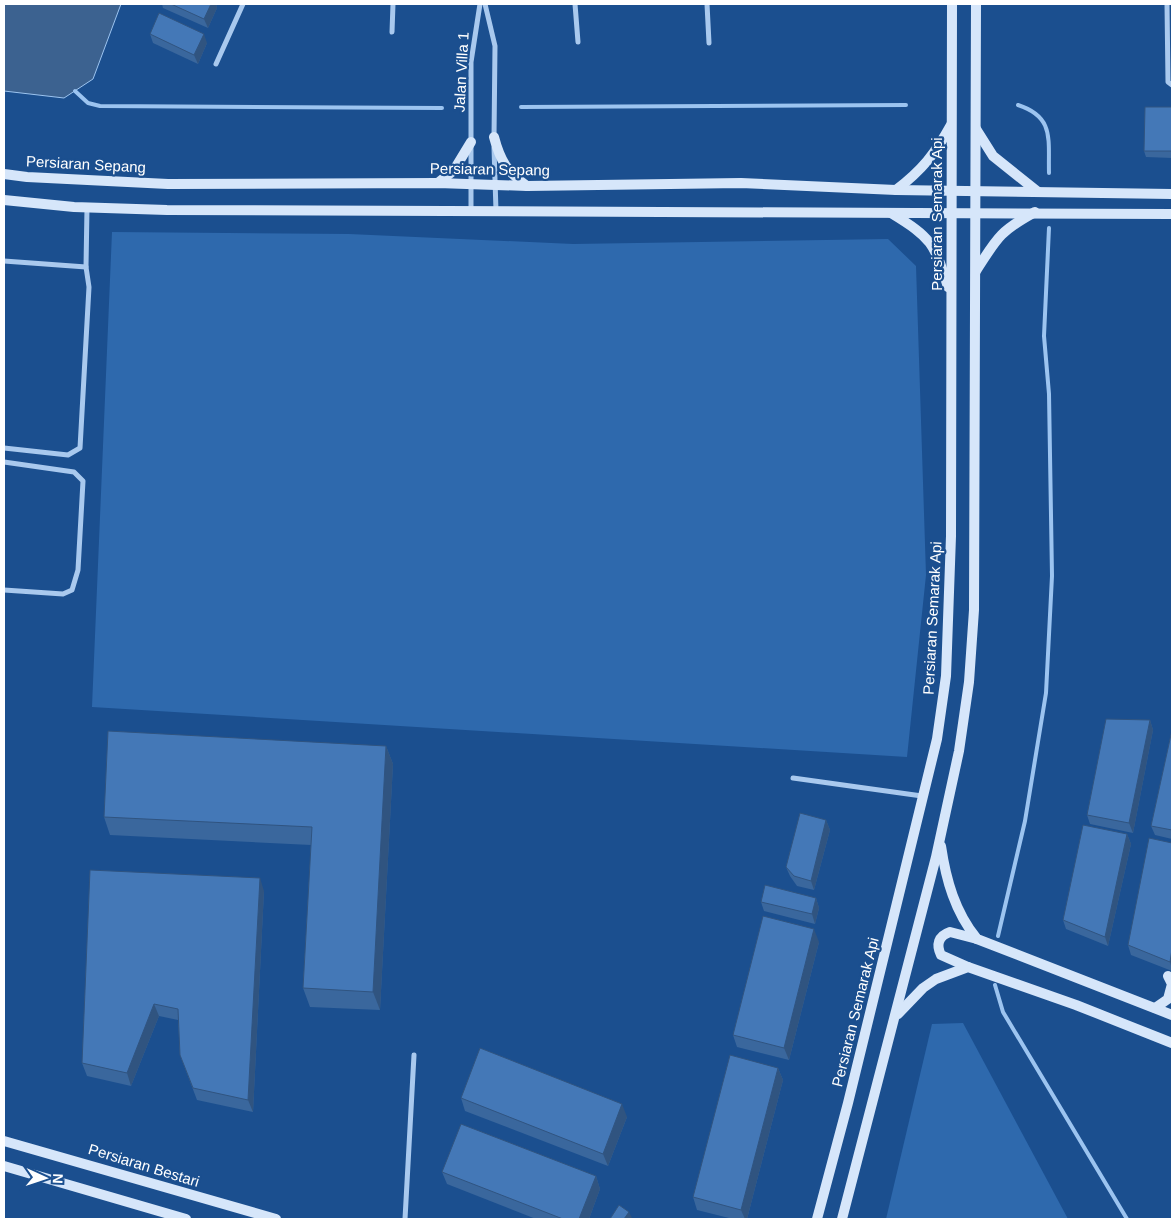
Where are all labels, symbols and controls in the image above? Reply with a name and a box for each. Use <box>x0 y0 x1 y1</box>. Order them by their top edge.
street label: Jalan Villa 1 <box>450 31 472 113</box>
street label: Persiaran Semarak Api <box>928 137 945 291</box>
street label: Persiaran Sepang <box>26 152 146 176</box>
street label: Persiaran Sepang <box>430 159 550 179</box>
street label: Persiaran Semarak Api <box>919 541 945 695</box>
street label: Persiaran Semarak Api <box>828 936 882 1088</box>
street label: Persiaran Bestari <box>86 1140 202 1190</box>
north arrow <box>20 1153 70 1203</box>
text: N <box>50 1173 66 1184</box>

